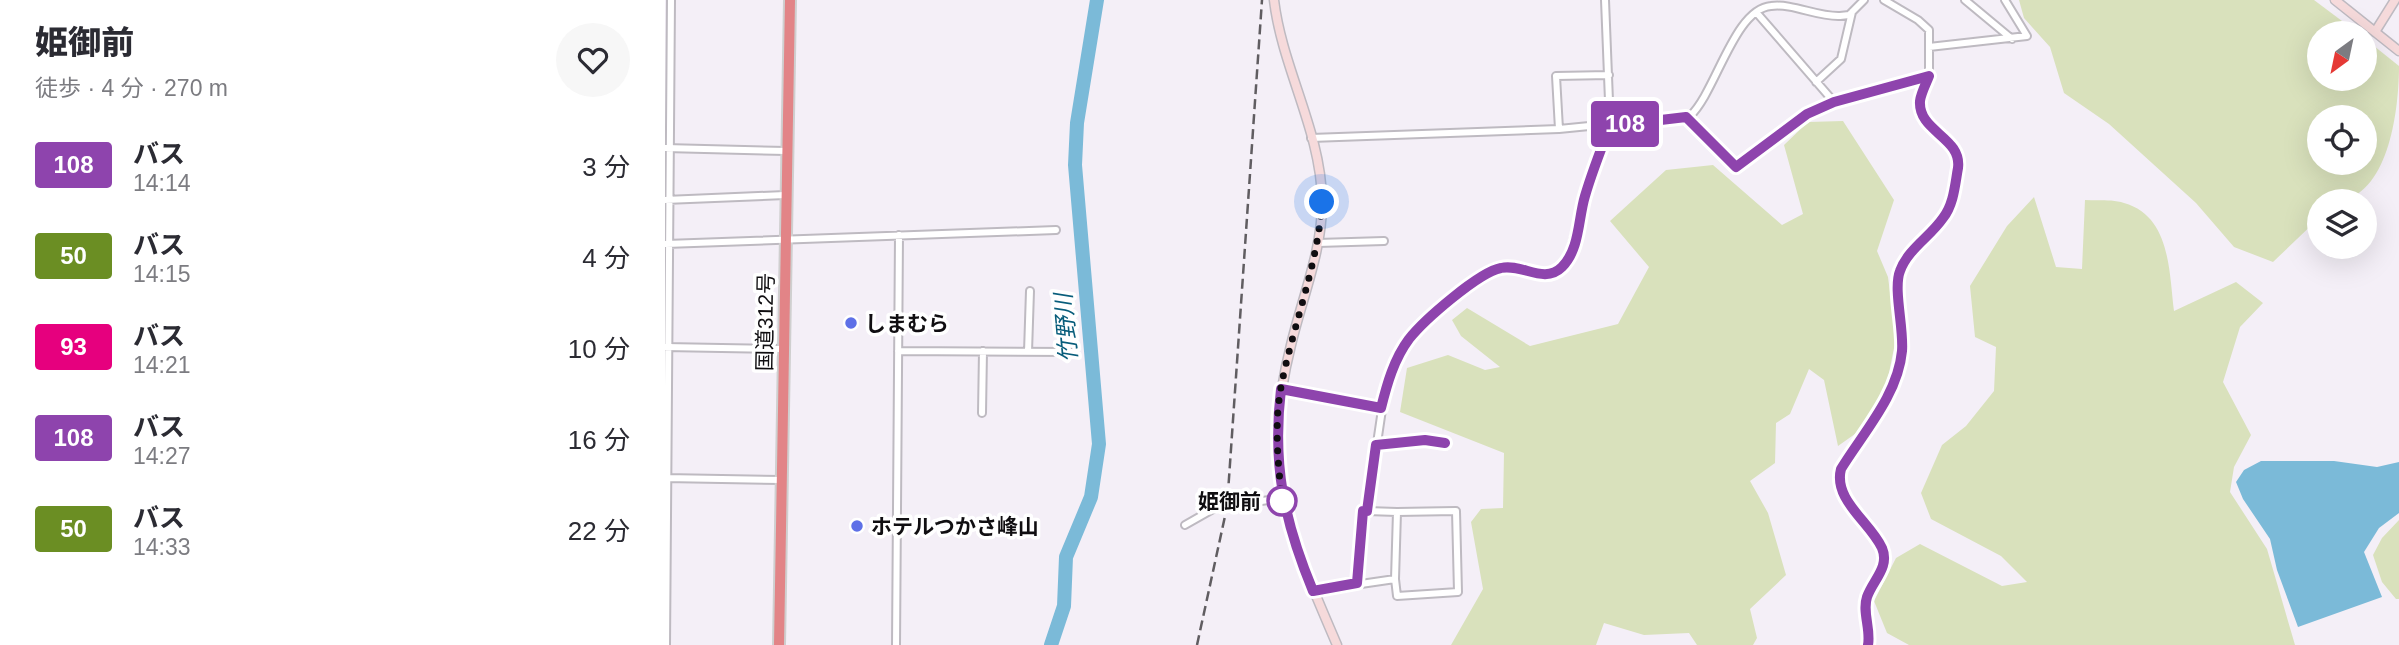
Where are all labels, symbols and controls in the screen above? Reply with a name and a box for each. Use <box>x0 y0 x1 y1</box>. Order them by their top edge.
north arrow <box>2307 21 2377 91</box>
map controls <box>2307 21 2377 259</box>
button: heart <box>556 23 630 97</box>
text: 姫御前 <box>35 24 134 61</box>
text: 徒歩 · 4 分 · 270 m <box>35 75 228 101</box>
line badge: 108 <box>1585 101 1665 147</box>
button: locate <box>2307 105 2377 175</box>
text: 108 <box>1605 110 1645 137</box>
text: バス <box>133 139 185 169</box>
text: 108 <box>53 151 94 178</box>
text: 3 分 <box>582 152 630 182</box>
text: 14:14 <box>133 170 191 196</box>
your location <box>1304 184 1339 219</box>
button: layers <box>2307 189 2377 259</box>
text: バス <box>133 230 185 260</box>
text: 50 <box>60 242 87 269</box>
text: 4 分 <box>582 243 630 273</box>
text: 14:15 <box>133 261 191 287</box>
street label: 国道312号 <box>753 273 777 371</box>
water label: 竹野川 <box>1050 290 1082 364</box>
place label: しまむら <box>865 312 949 335</box>
marker: しまむら <box>843 315 859 331</box>
text: バス <box>133 321 185 351</box>
text: 93 <box>60 333 87 360</box>
text: 10 分 <box>568 334 630 364</box>
text: 14:21 <box>133 352 191 378</box>
text: バス <box>133 412 185 442</box>
text: 108 <box>53 424 94 451</box>
text: 16 分 <box>568 425 630 455</box>
text: 14:27 <box>133 443 191 469</box>
marker: 姫御前 <box>1267 486 1297 516</box>
place label: 姫御前 <box>1198 490 1261 513</box>
text: バス <box>133 503 185 533</box>
text: 50 <box>60 515 87 542</box>
place label: ホテルつかさ峰山 <box>871 515 1039 538</box>
text: 22 分 <box>568 516 630 546</box>
marker: ホテルつかさ峰山 <box>849 518 865 534</box>
text: 14:33 <box>133 534 191 560</box>

